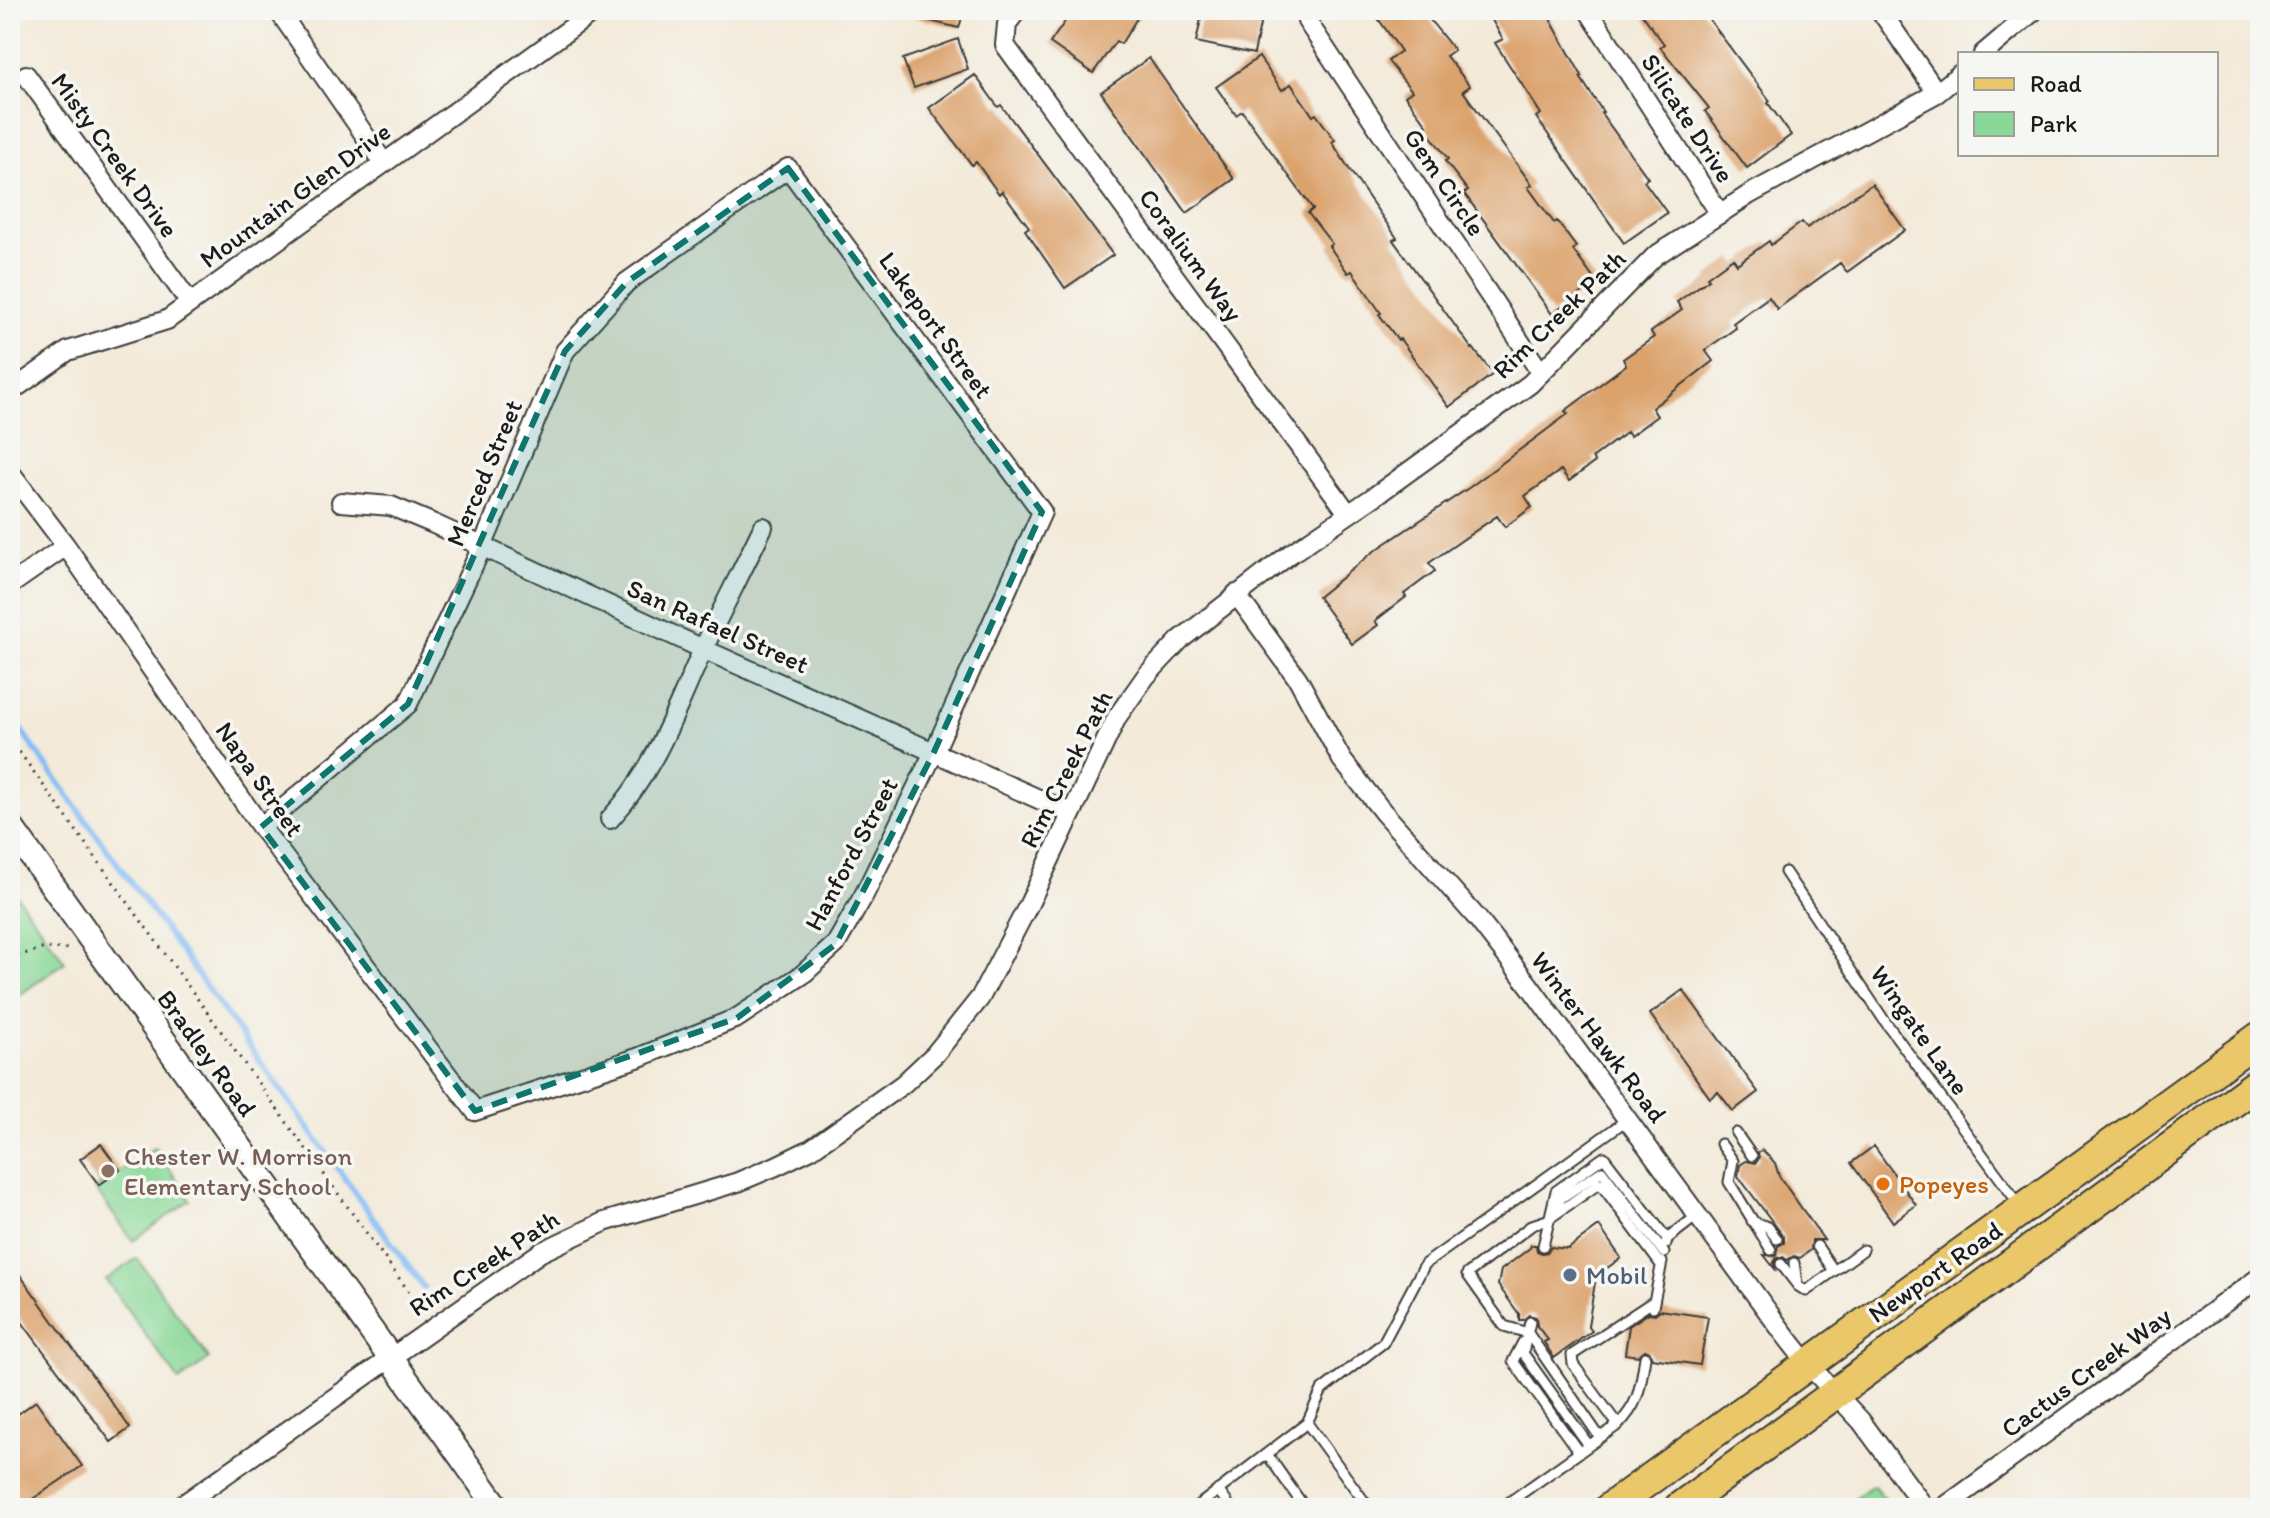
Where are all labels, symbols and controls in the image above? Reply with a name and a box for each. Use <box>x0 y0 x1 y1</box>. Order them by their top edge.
street label: Silicate Drive <box>1634 47 1742 189</box>
legend <box>1958 52 2218 156</box>
street label: Misty Creek Drive <box>44 66 186 244</box>
text: Road <box>2030 69 2082 98</box>
text: Park <box>2030 109 2077 138</box>
street label: Mountain Glen Drive <box>193 115 397 275</box>
street label: Gem Circle <box>1397 122 1493 242</box>
street label: Coralium Way <box>1132 182 1250 328</box>
street label: Rim Creek Path <box>1486 243 1632 385</box>
street label: Lakeport Street <box>872 245 1000 405</box>
street label: Merced Street <box>439 395 529 551</box>
street label: San Rafael Street <box>622 572 814 680</box>
street label: Rim Creek Path <box>1013 685 1119 853</box>
street label: Napa Street <box>209 715 311 843</box>
street label: Hanford Street <box>797 772 905 936</box>
street label: Winter Hawk Road <box>1524 945 1674 1129</box>
street label: Wingate Lane <box>1863 959 1977 1101</box>
street label: Bradley Road <box>150 983 264 1123</box>
place label: Chester W. Morrison Elementary School <box>124 1140 352 1202</box>
marker: Chester W. Morrison Elementary School <box>99 1162 117 1180</box>
place label: Popeyes <box>1899 1168 1989 1200</box>
marker: Popeyes <box>1874 1175 1892 1193</box>
street label: Rim Creek Path <box>403 1203 565 1323</box>
street label: Newport Road <box>1862 1214 2008 1330</box>
place label: Mobil <box>1586 1259 1647 1291</box>
marker: Mobil <box>1561 1266 1579 1284</box>
street label: Cactus Creek Way <box>1995 1300 2177 1444</box>

